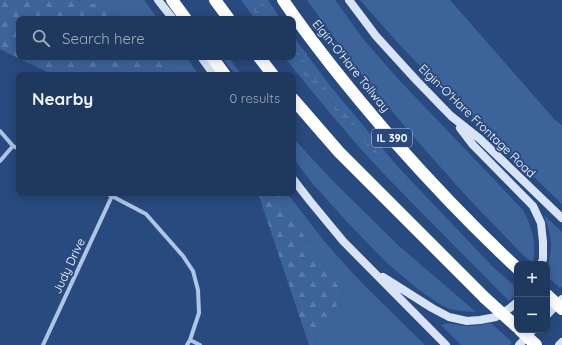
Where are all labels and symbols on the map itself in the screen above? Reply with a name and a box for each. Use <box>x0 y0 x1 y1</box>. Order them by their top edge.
street label: Elgin-O'Hare Tollway <box>310 16 393 115</box>
street label: Elgin-O'Hare Frontage Road <box>416 61 539 180</box>
road number: IL 390 <box>372 129 412 147</box>
street label: Judy Drive <box>49 235 88 296</box>

